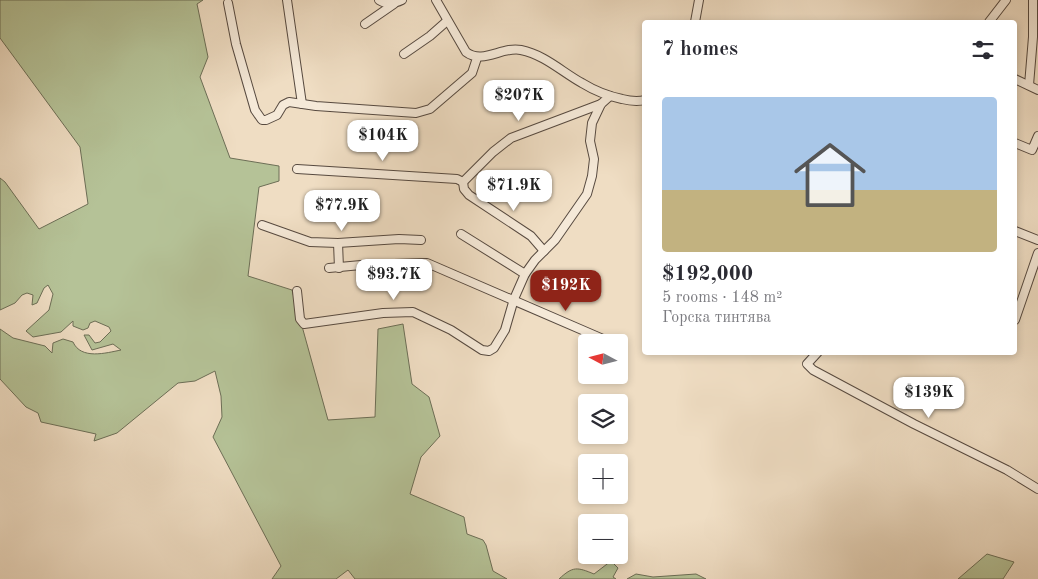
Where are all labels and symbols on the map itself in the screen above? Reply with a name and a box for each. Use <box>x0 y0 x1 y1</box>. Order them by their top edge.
pin: $207K <box>484 80 554 122</box>
pin: $104K <box>348 120 418 162</box>
pin: $71.9K <box>473 170 555 212</box>
pin: $77.9K <box>301 190 383 232</box>
pin: $93.7K <box>353 258 435 301</box>
pin: $192K <box>531 270 601 312</box>
north arrow <box>578 334 628 384</box>
pin: $139K <box>894 376 964 419</box>

